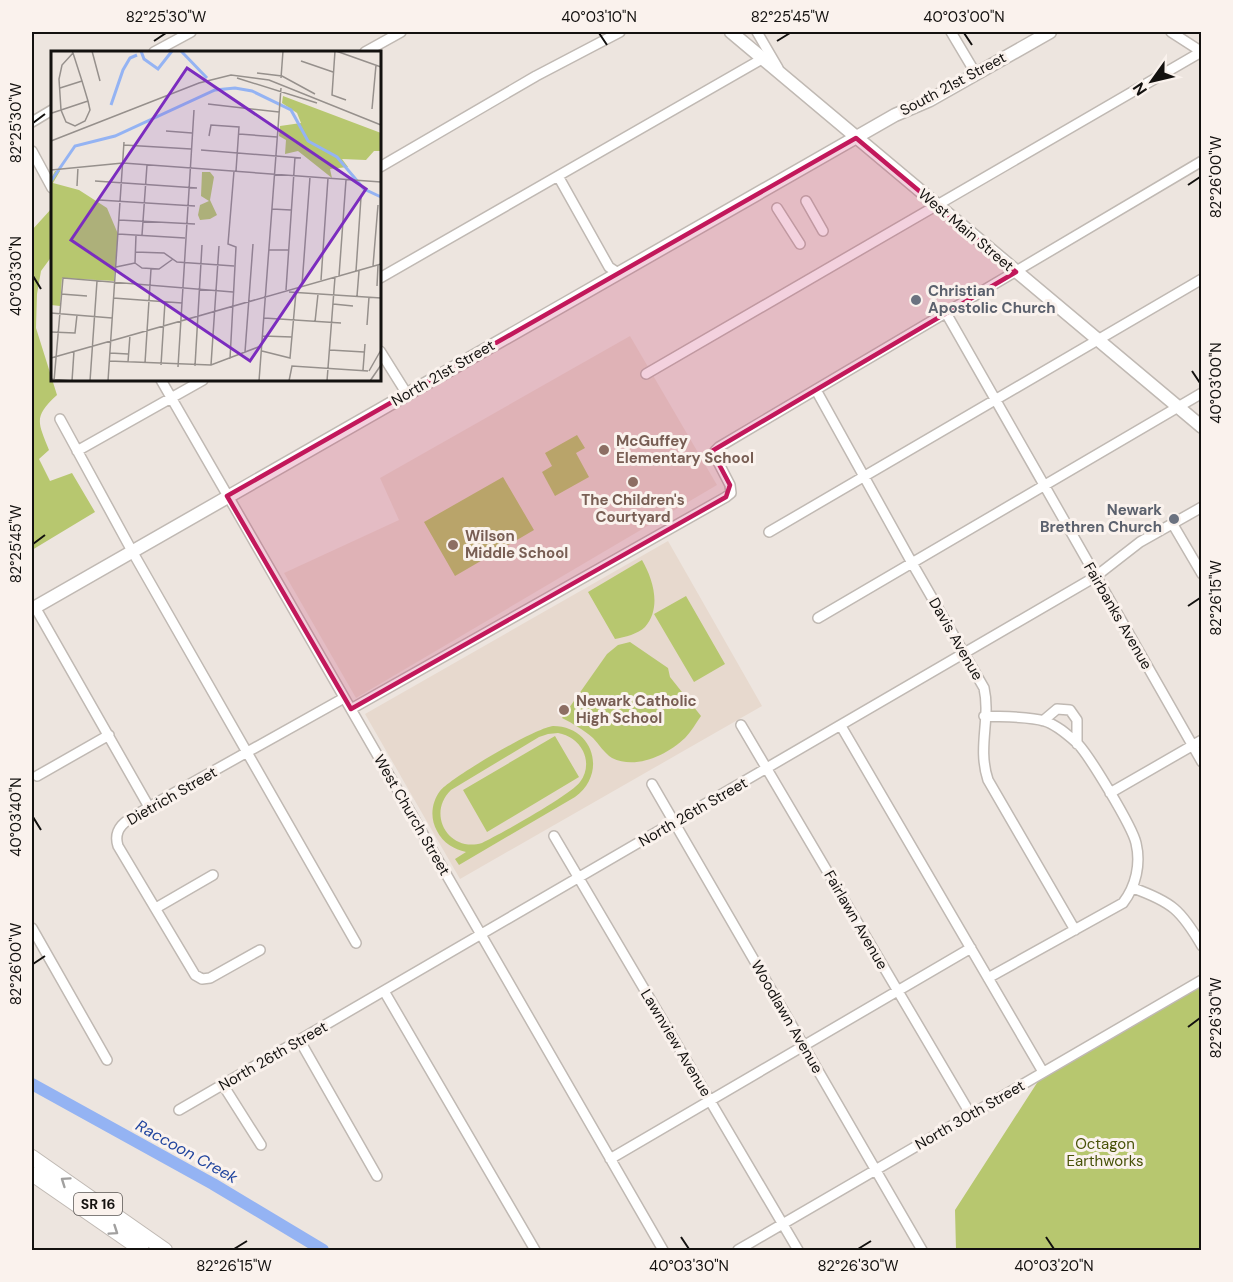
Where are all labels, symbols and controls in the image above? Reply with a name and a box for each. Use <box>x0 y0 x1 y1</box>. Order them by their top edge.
text: 82°25'30"W <box>126 7 207 27</box>
text: 40°03'10"N <box>561 7 637 27</box>
text: 82°25'45"W <box>751 7 830 27</box>
text: 40°03'00"N <box>923 7 1005 27</box>
street label: South 21st Street <box>896 48 1010 120</box>
inset map <box>51 51 381 381</box>
north arrow <box>1122 51 1182 111</box>
text: N <box>1128 78 1152 100</box>
text: 82°25'30"W <box>6 82 26 163</box>
text: 82°26'00"W <box>1206 135 1226 218</box>
street label: West Main Street <box>914 184 1018 276</box>
text: 40°03'30"N <box>6 236 26 316</box>
place label: Christian Apostolic Church <box>928 281 1056 318</box>
marker: Christian Apostolic Church <box>909 293 923 307</box>
street label: North 21st Street <box>388 335 498 411</box>
text: 40°03'00"N <box>1206 342 1226 424</box>
place label: McGuffey Elementary School <box>616 431 754 468</box>
marker: McGuffey Elementary School <box>597 443 611 457</box>
marker: The Children's Courtyard <box>626 475 640 489</box>
place label: The Children's Courtyard <box>581 490 685 527</box>
place label: Newark Brethren Church <box>1040 500 1162 537</box>
text: 82°25'45"W <box>6 504 26 583</box>
marker: Newark Brethren Church <box>1167 512 1181 526</box>
place label: Wilson Middle School <box>465 526 568 563</box>
marker: Wilson Middle School <box>446 538 460 552</box>
street label: Fairbanks Avenue <box>1079 559 1157 673</box>
text: 82°26'15"W <box>1206 560 1226 636</box>
street label: Davis Avenue <box>924 594 988 684</box>
place label: Newark Catholic High School <box>576 691 697 728</box>
marker: Newark Catholic High School <box>557 703 571 717</box>
street label: West Church Street <box>369 751 455 879</box>
street label: Dietrich Street <box>123 762 221 830</box>
street label: North 26th Street <box>635 773 751 851</box>
text: 40°03'40"N <box>6 777 26 857</box>
street label: Fairlawn Avenue <box>820 867 892 973</box>
text: 82°26'00"W <box>6 922 26 1005</box>
street label: Woodlawn Avenue <box>747 957 827 1077</box>
text: 82°26'30"W <box>1206 977 1226 1059</box>
street label: Lawnview Avenue <box>636 986 716 1100</box>
street label: North 26th Street <box>215 1017 331 1095</box>
street label: North 30th Street <box>912 1075 1029 1155</box>
water label: Raccoon Creek <box>132 1115 242 1188</box>
park label: Octagon Earthworks <box>1067 1134 1143 1171</box>
one-way arrow <box>61 1177 72 1188</box>
road number: SR 16 <box>74 1193 122 1215</box>
one-way arrow <box>107 1224 118 1235</box>
text: 82°26'15"W <box>196 1256 272 1276</box>
text: 40°03'30"N <box>649 1256 729 1276</box>
text: 82°26'30"W <box>817 1256 899 1276</box>
text: 40°03'20"N <box>1014 1256 1094 1276</box>

